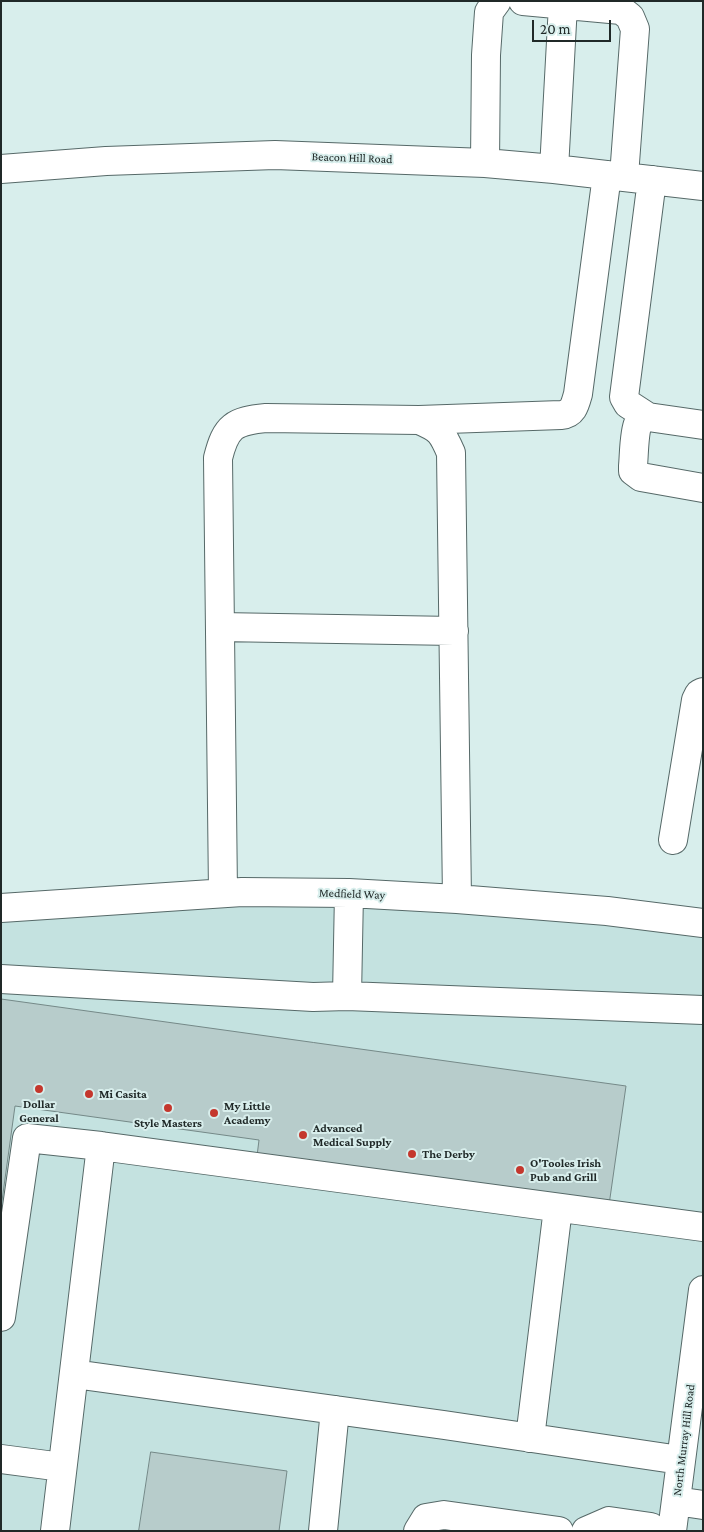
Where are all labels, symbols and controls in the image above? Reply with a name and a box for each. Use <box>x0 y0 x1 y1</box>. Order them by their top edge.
scale bar <box>534 10 613 42</box>
text: 20 m <box>540 21 571 37</box>
street label: Beacon Hill Road <box>311 149 393 167</box>
street label: Medfield Way <box>319 886 385 902</box>
marker: Dollar General <box>33 1083 45 1095</box>
place label: Mi Casita <box>99 1087 147 1101</box>
marker: Mi Casita <box>83 1088 95 1100</box>
place label: Dollar General <box>19 1097 59 1125</box>
place label: My Little Academy <box>224 1099 270 1127</box>
marker: Style Masters <box>162 1102 174 1114</box>
marker: My Little Academy <box>208 1107 220 1119</box>
place label: Style Masters <box>134 1116 202 1130</box>
place label: Advanced Medical Supply <box>313 1121 391 1149</box>
marker: Advanced Medical Supply <box>297 1129 309 1141</box>
place label: The Derby <box>422 1147 475 1161</box>
marker: The Derby <box>406 1148 418 1160</box>
place label: O'Tooles Irish Pub and Grill <box>530 1156 601 1184</box>
marker: O'Tooles Irish Pub and Grill <box>514 1164 526 1176</box>
street label: North Murray Hill Road <box>670 1383 698 1497</box>

